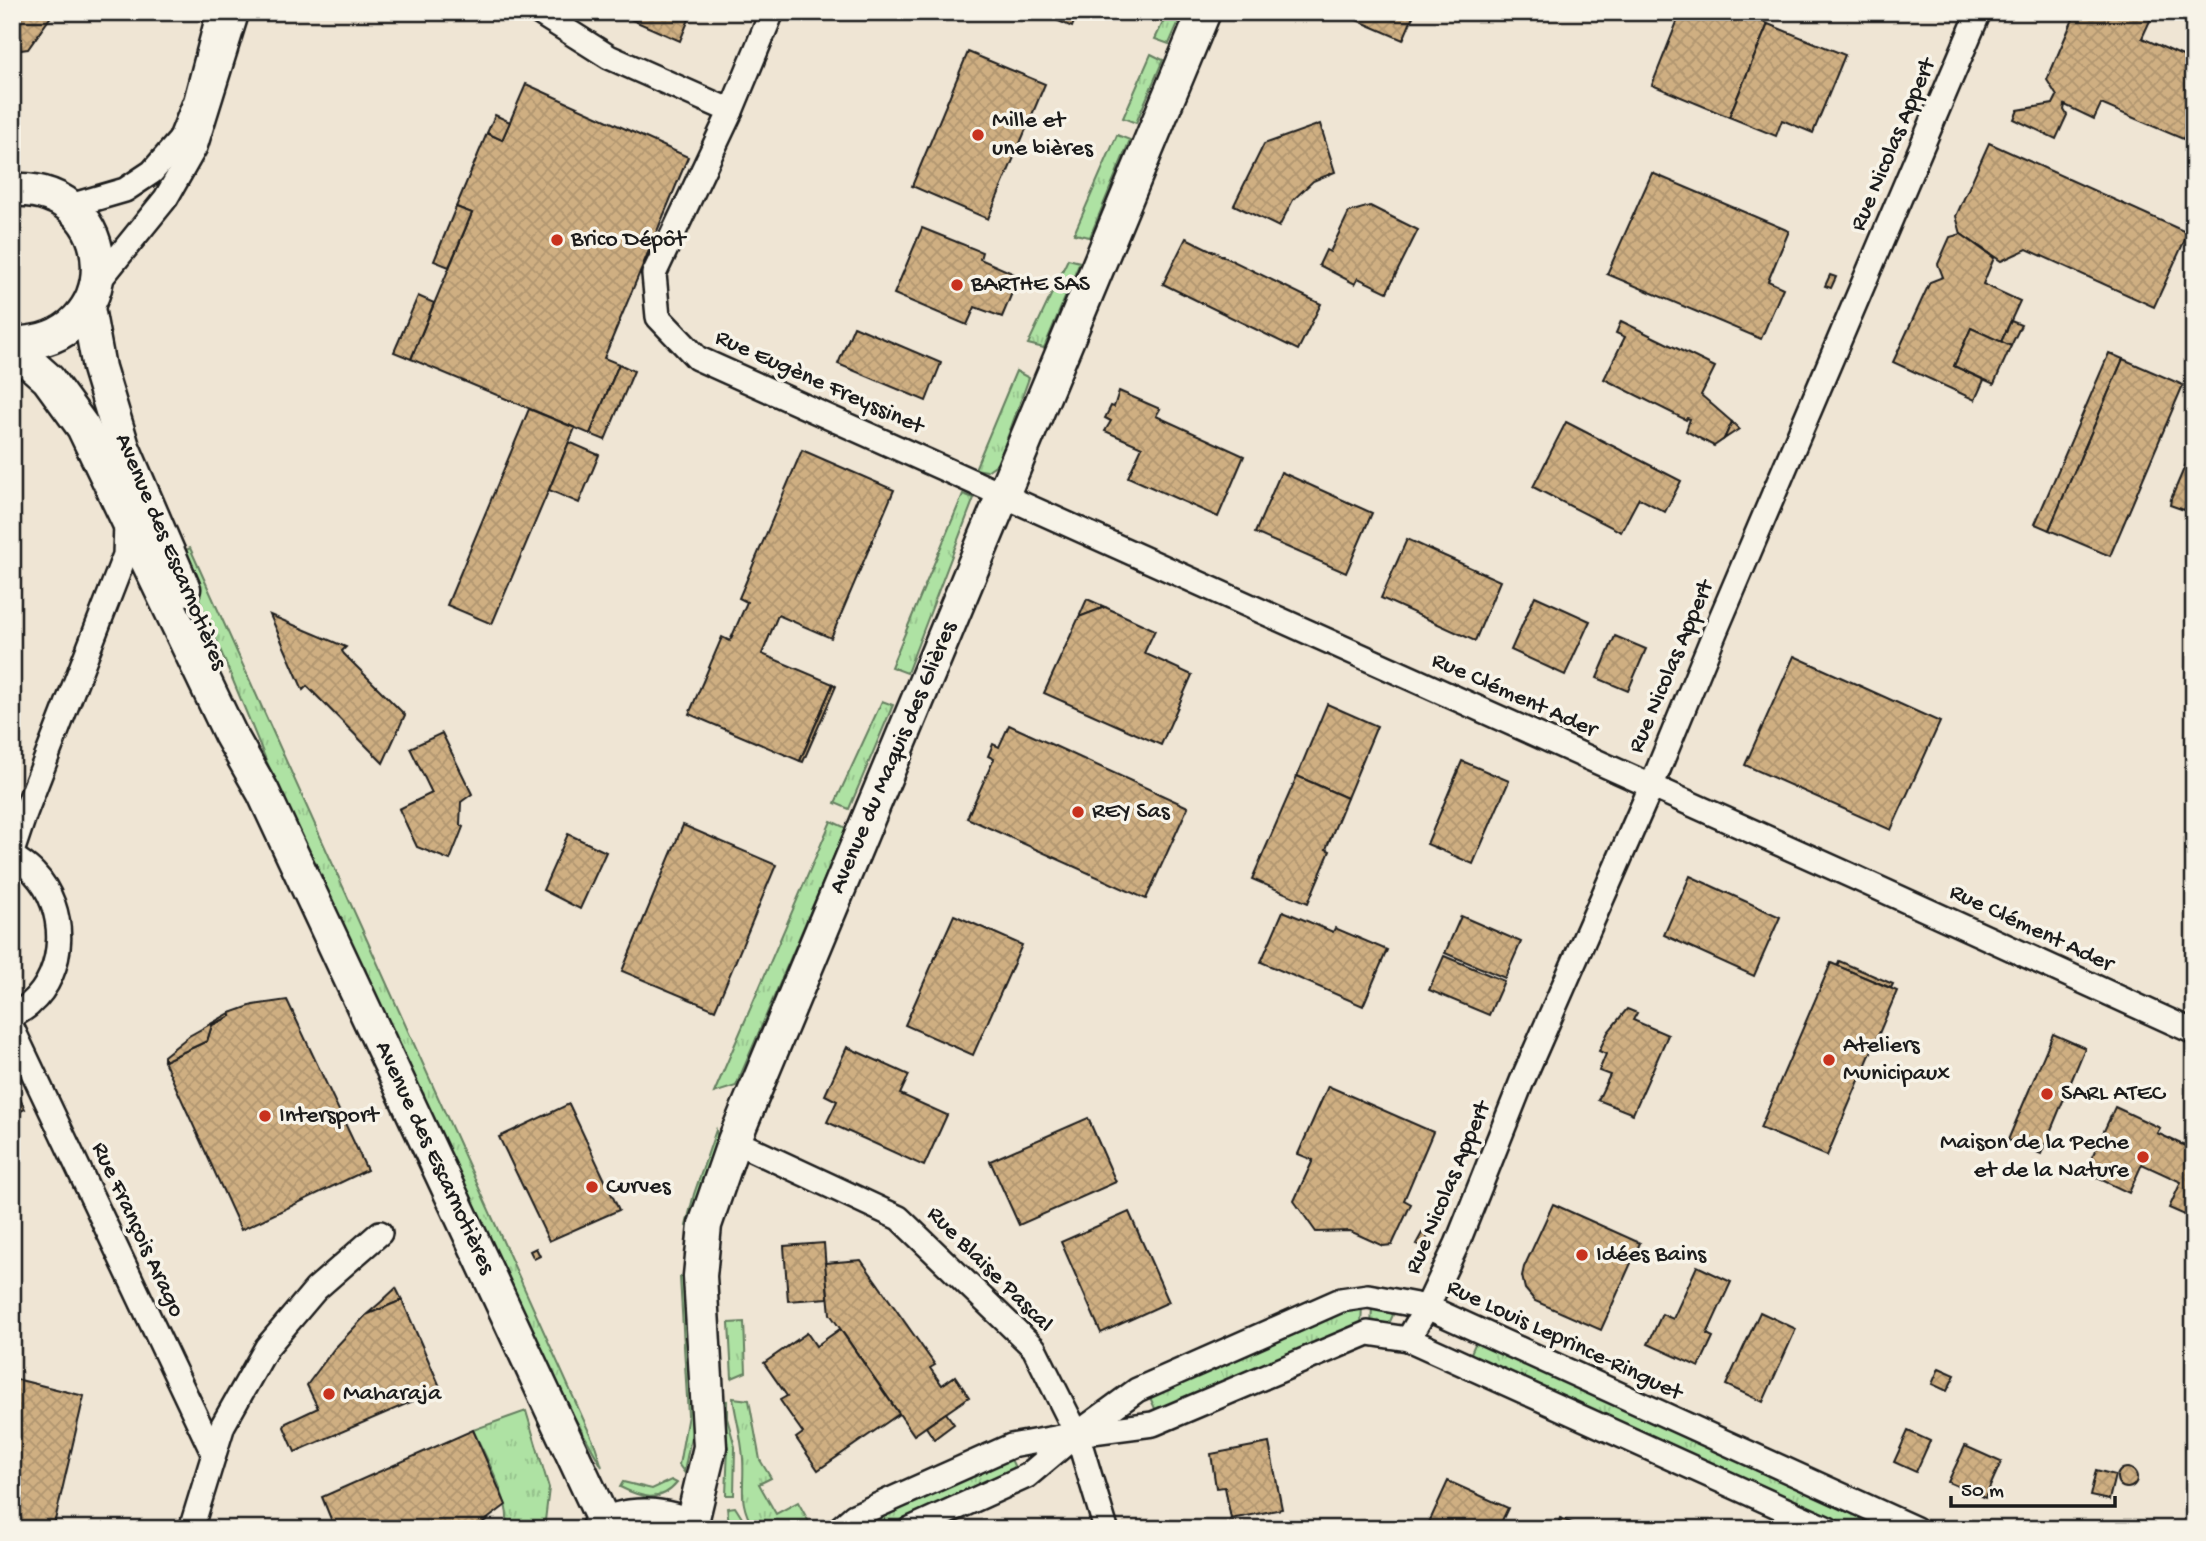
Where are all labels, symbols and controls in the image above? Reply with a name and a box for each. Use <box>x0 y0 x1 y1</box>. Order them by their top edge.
street label: Rue Nicolas Appert <box>1845 52 1944 236</box>
place label: Mille et une bières <box>992 107 1094 164</box>
marker: Mille et une bières <box>970 127 986 143</box>
place label: Brico Dépôt <box>570 226 688 255</box>
marker: Brico Dépôt <box>549 232 565 248</box>
place label: BARTHE SAS <box>970 271 1091 300</box>
marker: BARTHE SAS <box>949 277 965 293</box>
street label: Rue Eugène Freyssinet <box>710 324 930 443</box>
street label: Avenue des Escarnotières <box>107 430 233 675</box>
street label: Rue Nicolas Appert <box>1623 574 1722 758</box>
street label: Avenue du Maquis des Glières <box>823 616 965 898</box>
street label: Rue Clément Ader <box>1427 647 1603 746</box>
place label: REY Sas <box>1092 798 1171 827</box>
marker: REY Sas <box>1070 804 1086 820</box>
street label: Rue Clément Ader <box>1944 878 2120 981</box>
place label: Ateliers Municipaux <box>1843 1032 1950 1089</box>
street label: Avenue des Escarnotières <box>367 1037 501 1280</box>
marker: Ateliers Municipaux <box>1821 1052 1837 1068</box>
place label: SARL ATEC <box>2061 1080 2167 1109</box>
marker: SARL ATEC <box>2039 1086 2055 1102</box>
street label: Rue Nicolas Appert <box>1400 1095 1499 1279</box>
place label: Intersport <box>279 1102 380 1131</box>
marker: Intersport <box>257 1108 273 1124</box>
place label: Maison de la Peche et de la Nature <box>1940 1129 2130 1186</box>
street label: Rue François Arago <box>84 1138 190 1322</box>
marker: Maison de la Peche et de la Nature <box>2135 1149 2151 1165</box>
place label: Curves <box>606 1173 672 1202</box>
marker: Curves <box>584 1179 600 1195</box>
street label: Rue Blaise Pascal <box>920 1201 1058 1339</box>
place label: Idées Bains <box>1596 1241 1707 1270</box>
marker: Idées Bains <box>1574 1247 1590 1263</box>
street label: Rue Louis Leprince-Ringuet <box>1442 1274 1688 1409</box>
place label: Maharaja <box>343 1380 442 1409</box>
marker: Maharaja <box>321 1386 337 1402</box>
scale bar <box>1951 1464 2115 1508</box>
text: 50 m <box>1961 1480 2004 1505</box>

